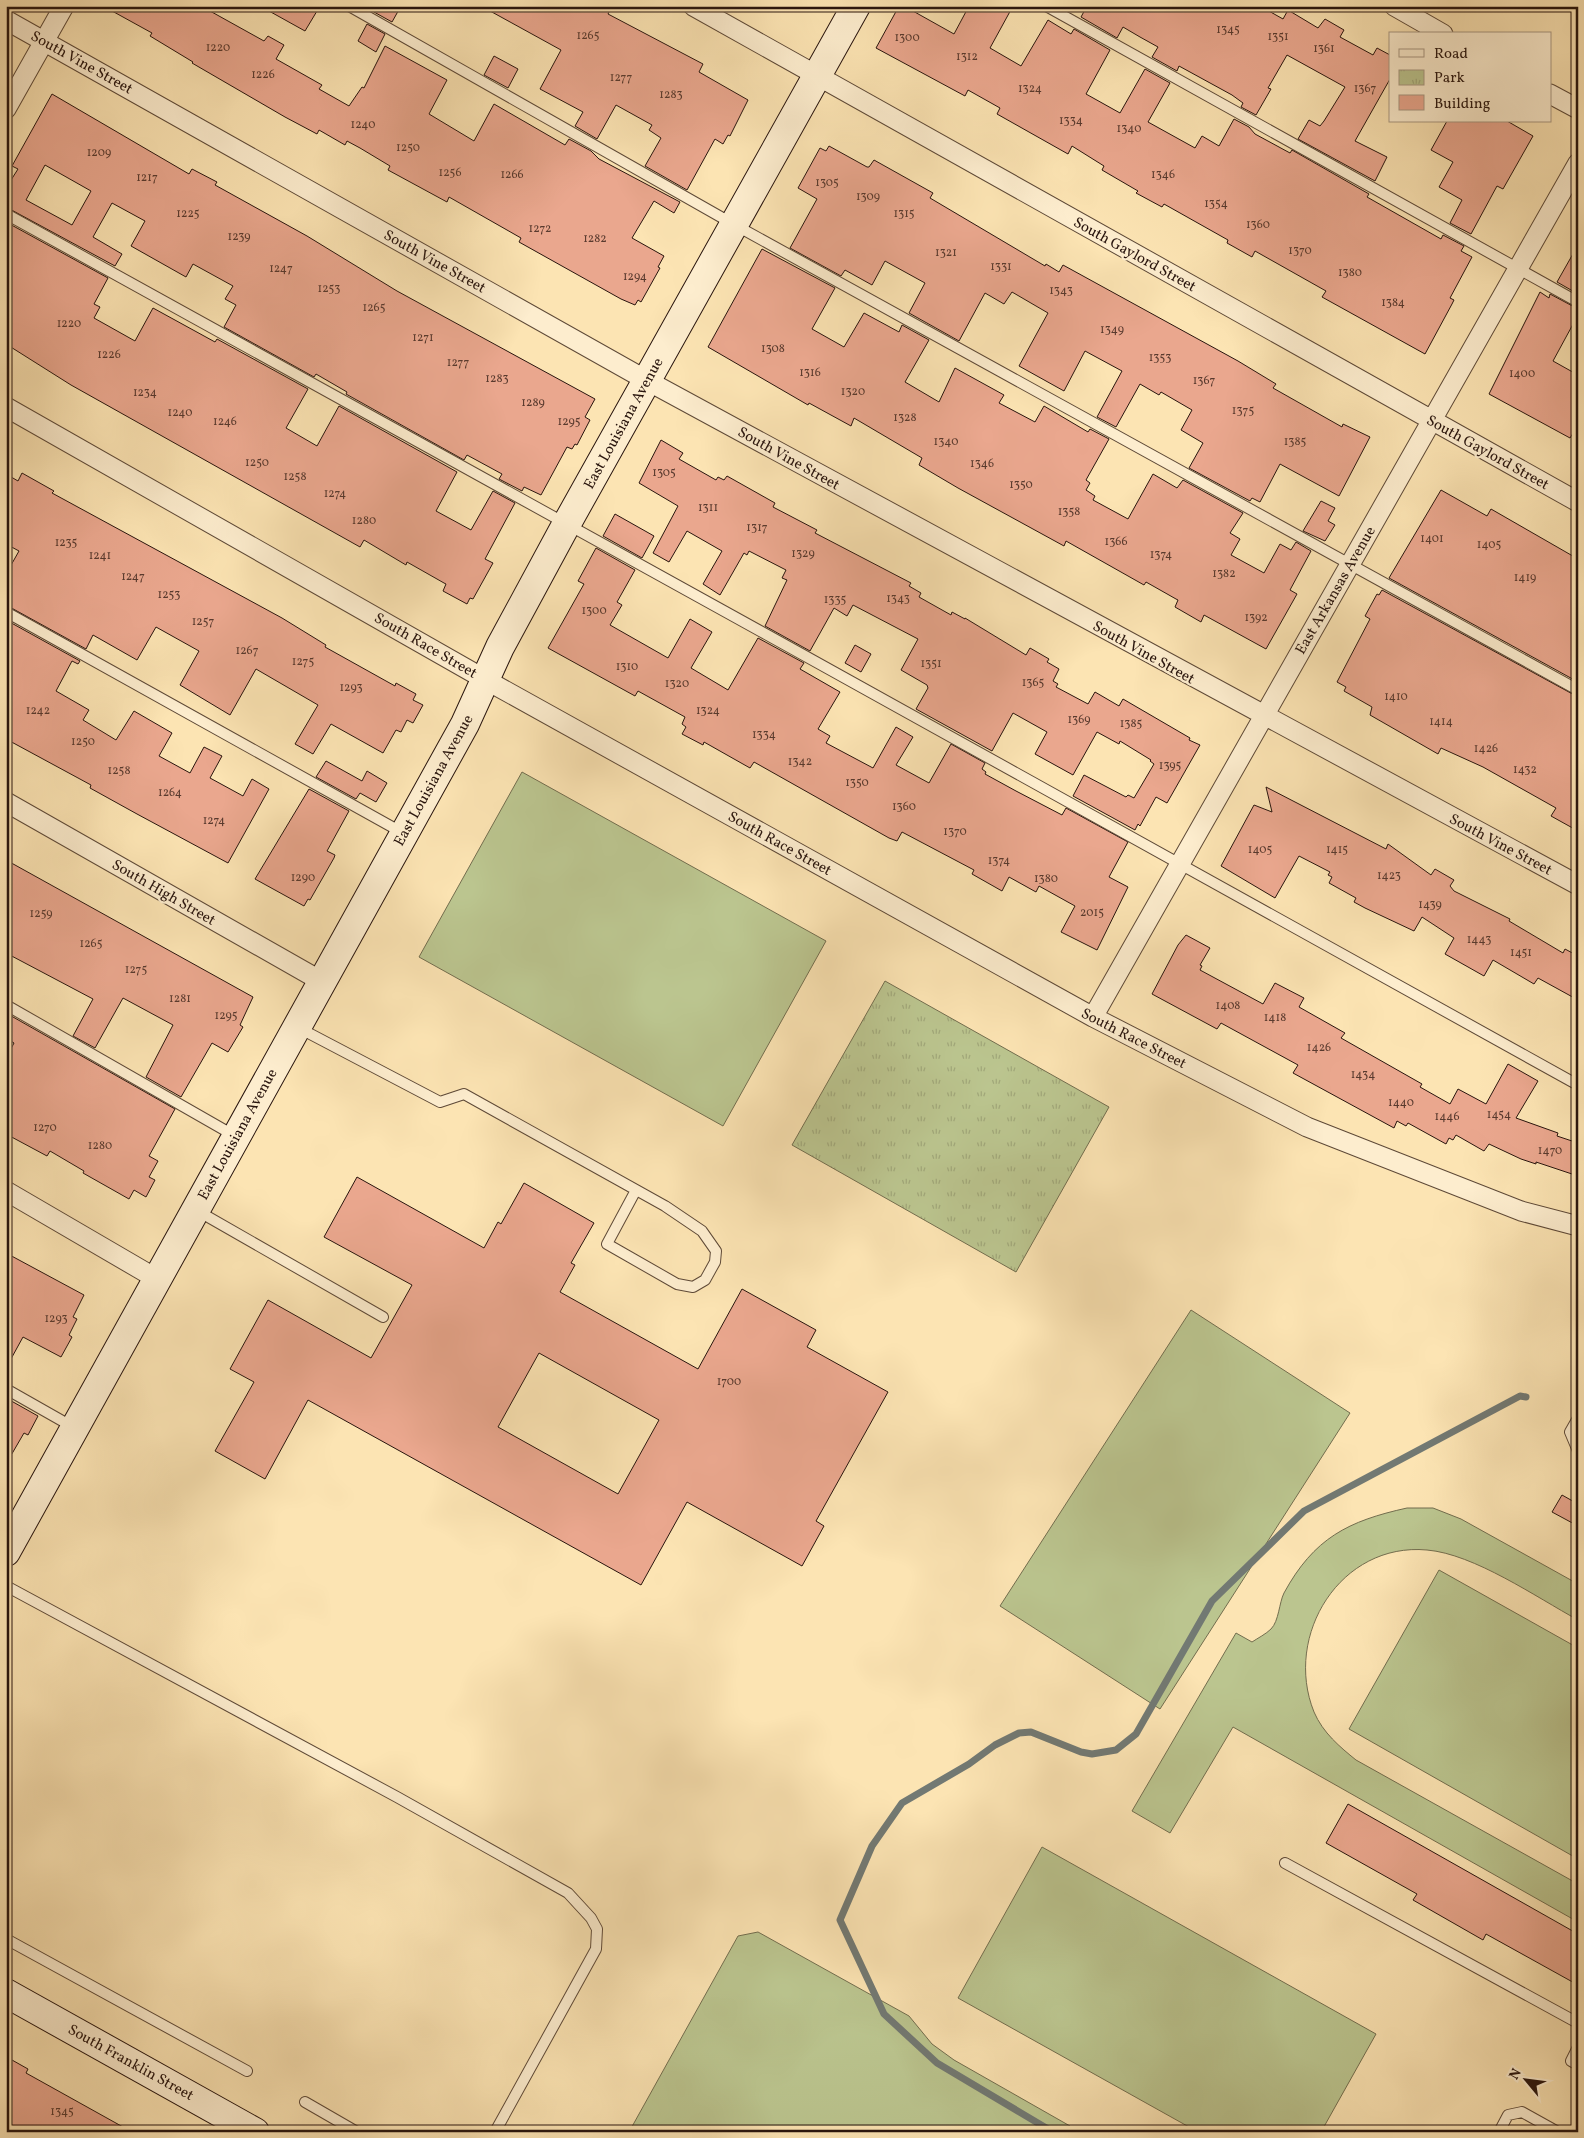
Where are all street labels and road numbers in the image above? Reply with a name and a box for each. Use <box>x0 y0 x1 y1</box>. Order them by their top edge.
street label: South Vine Street <box>26 27 136 100</box>
street label: South Gaylord Street <box>1069 213 1200 298</box>
street label: South Vine Street <box>379 226 489 299</box>
street label: East Louisiana Avenue <box>579 354 669 493</box>
street label: South Gaylord Street <box>1422 411 1553 496</box>
street label: South Vine Street <box>733 423 843 496</box>
street label: East Arkansas Avenue <box>1291 523 1382 659</box>
street label: South Race Street <box>370 608 481 684</box>
street label: South Vine Street <box>1088 617 1198 690</box>
street label: East Louisiana Avenue <box>389 711 479 850</box>
street label: South Race Street <box>724 807 835 882</box>
street label: South Vine Street <box>1445 809 1556 881</box>
street label: South High Street <box>107 855 219 932</box>
street label: South Race Street <box>1077 1004 1190 1075</box>
street label: East Louisiana Avenue <box>193 1065 283 1204</box>
street label: South Franklin Street <box>64 2020 197 2107</box>

